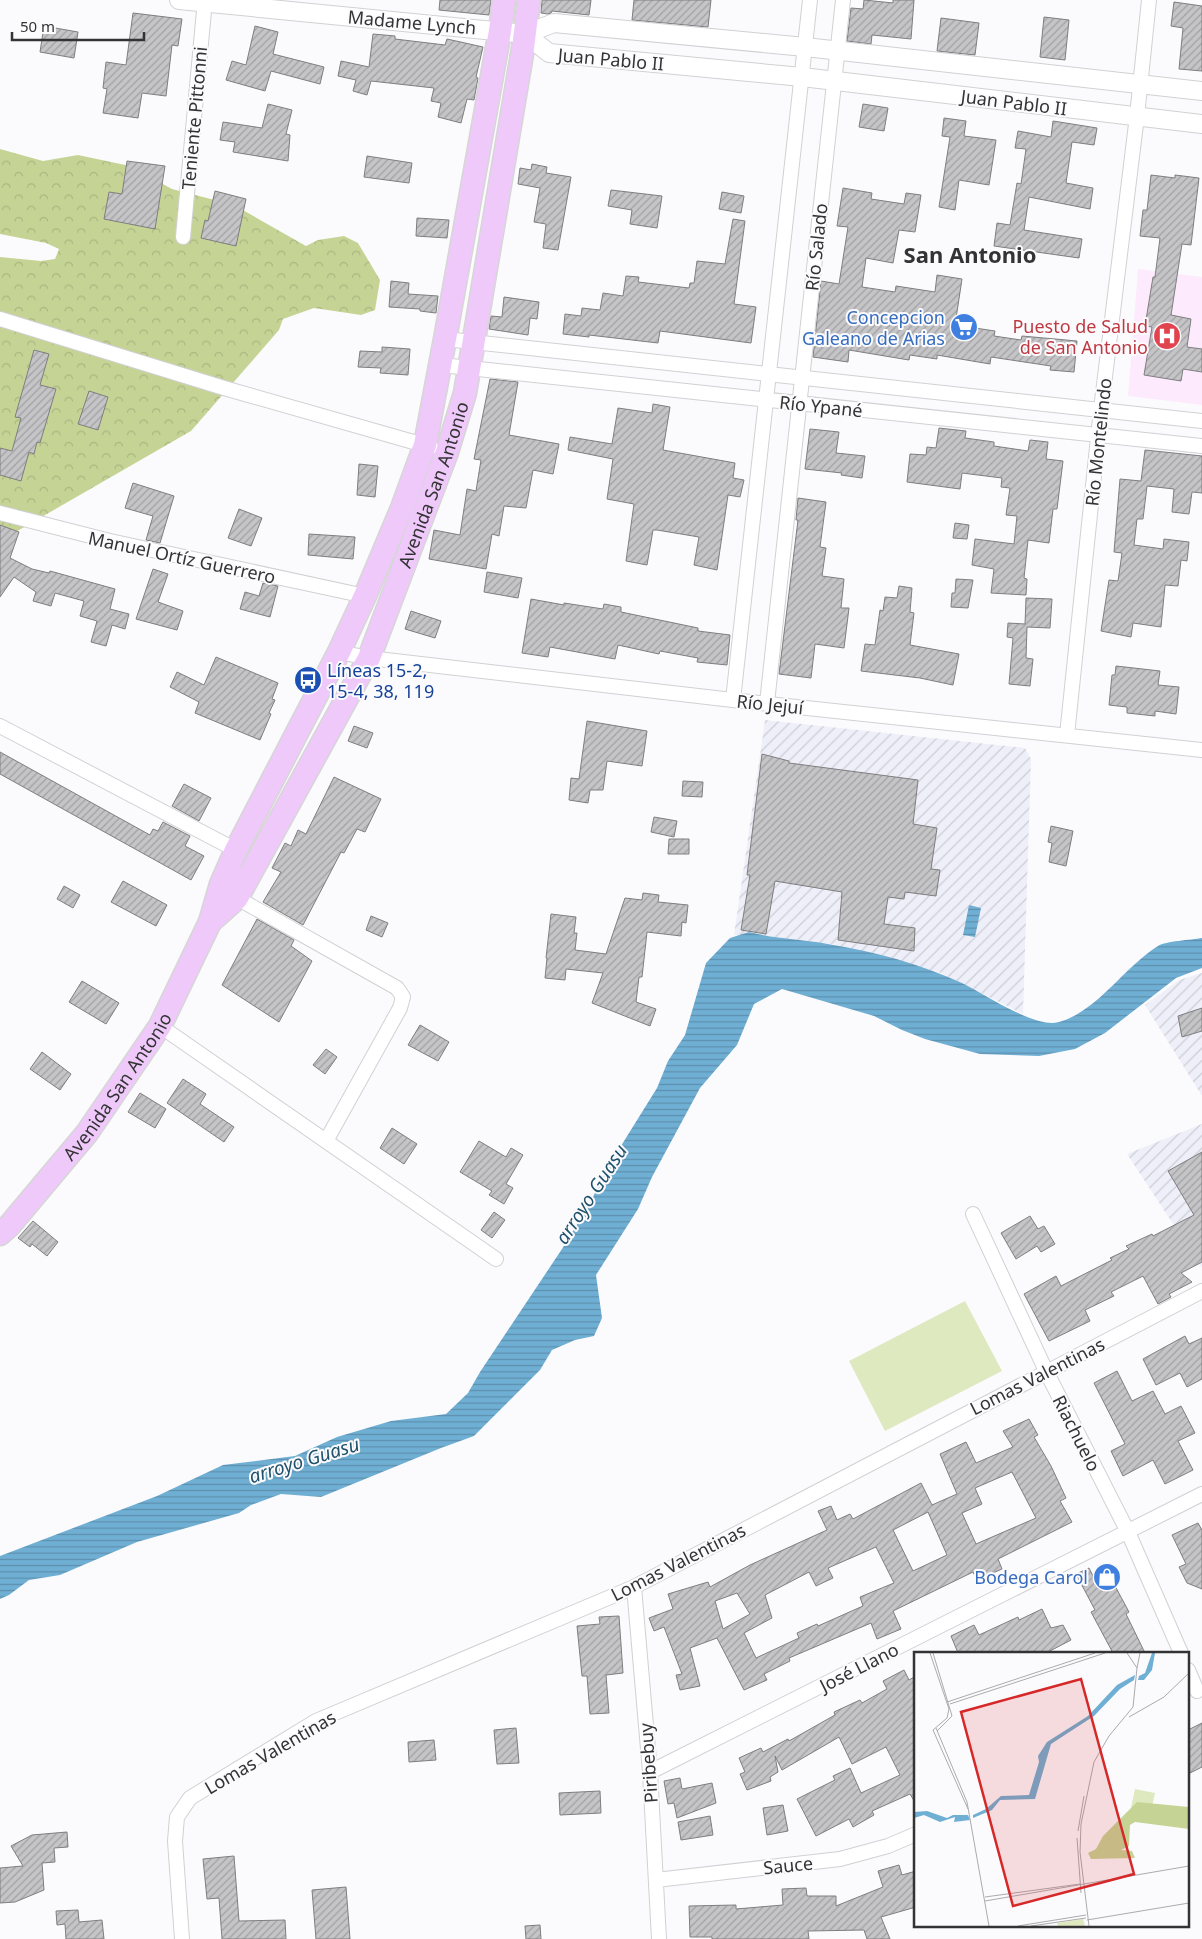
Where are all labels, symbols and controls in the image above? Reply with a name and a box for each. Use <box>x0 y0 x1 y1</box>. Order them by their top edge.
street label: Madame Lynch <box>347 4 477 40</box>
scale bar <box>12 10 145 42</box>
text: 50 m <box>20 16 55 36</box>
street label: Juan Pablo II <box>555 42 665 76</box>
street label: Teniente Pittonni <box>176 45 212 191</box>
street label: Juan Pablo II <box>958 83 1068 120</box>
street label: Río Salado <box>799 202 833 292</box>
district label: San Antonio <box>904 239 1036 269</box>
place label: Concepcion Galeano de Arias <box>802 305 945 350</box>
supermarket icon: Concepcion Galeano de Arias <box>949 312 979 342</box>
place label: Puesto de Salud de San Antonio <box>1012 314 1148 359</box>
hospital icon: Puesto de Salud de San Antonio <box>1152 321 1182 351</box>
street label: Río Montelindo <box>1079 377 1117 507</box>
street label: Río Ypané <box>778 390 864 422</box>
street label: Avenida San Antonio <box>392 399 474 571</box>
street label: Manuel Ortíz Guerrero <box>86 525 278 589</box>
place label: Líneas 15-2, 15-4, 38, 119 <box>327 658 434 703</box>
bus stop icon: Líneas 15-2, 15-4, 38, 119 <box>293 665 323 695</box>
street label: Río Jejuí <box>735 689 805 719</box>
street label: Avenida San Antonio <box>57 1009 177 1165</box>
water label: arroyo Guasu <box>549 1139 633 1249</box>
street label: Lomas Valentinas <box>966 1332 1108 1420</box>
street label: Riachuelo <box>1048 1391 1106 1475</box>
water label: arroyo Guasu <box>246 1431 362 1489</box>
street label: Lomas Valentinas <box>607 1518 749 1606</box>
shop icon: Bodega Carol <box>1092 1562 1122 1592</box>
place label: Bodega Carol <box>974 1565 1088 1589</box>
street label: José Llano <box>814 1637 903 1698</box>
inset map <box>914 1652 1190 1926</box>
street label: Lomas Valentinas <box>200 1705 340 1799</box>
street label: Piribebuy <box>633 1721 663 1804</box>
street label: Sauce <box>762 1850 814 1880</box>

